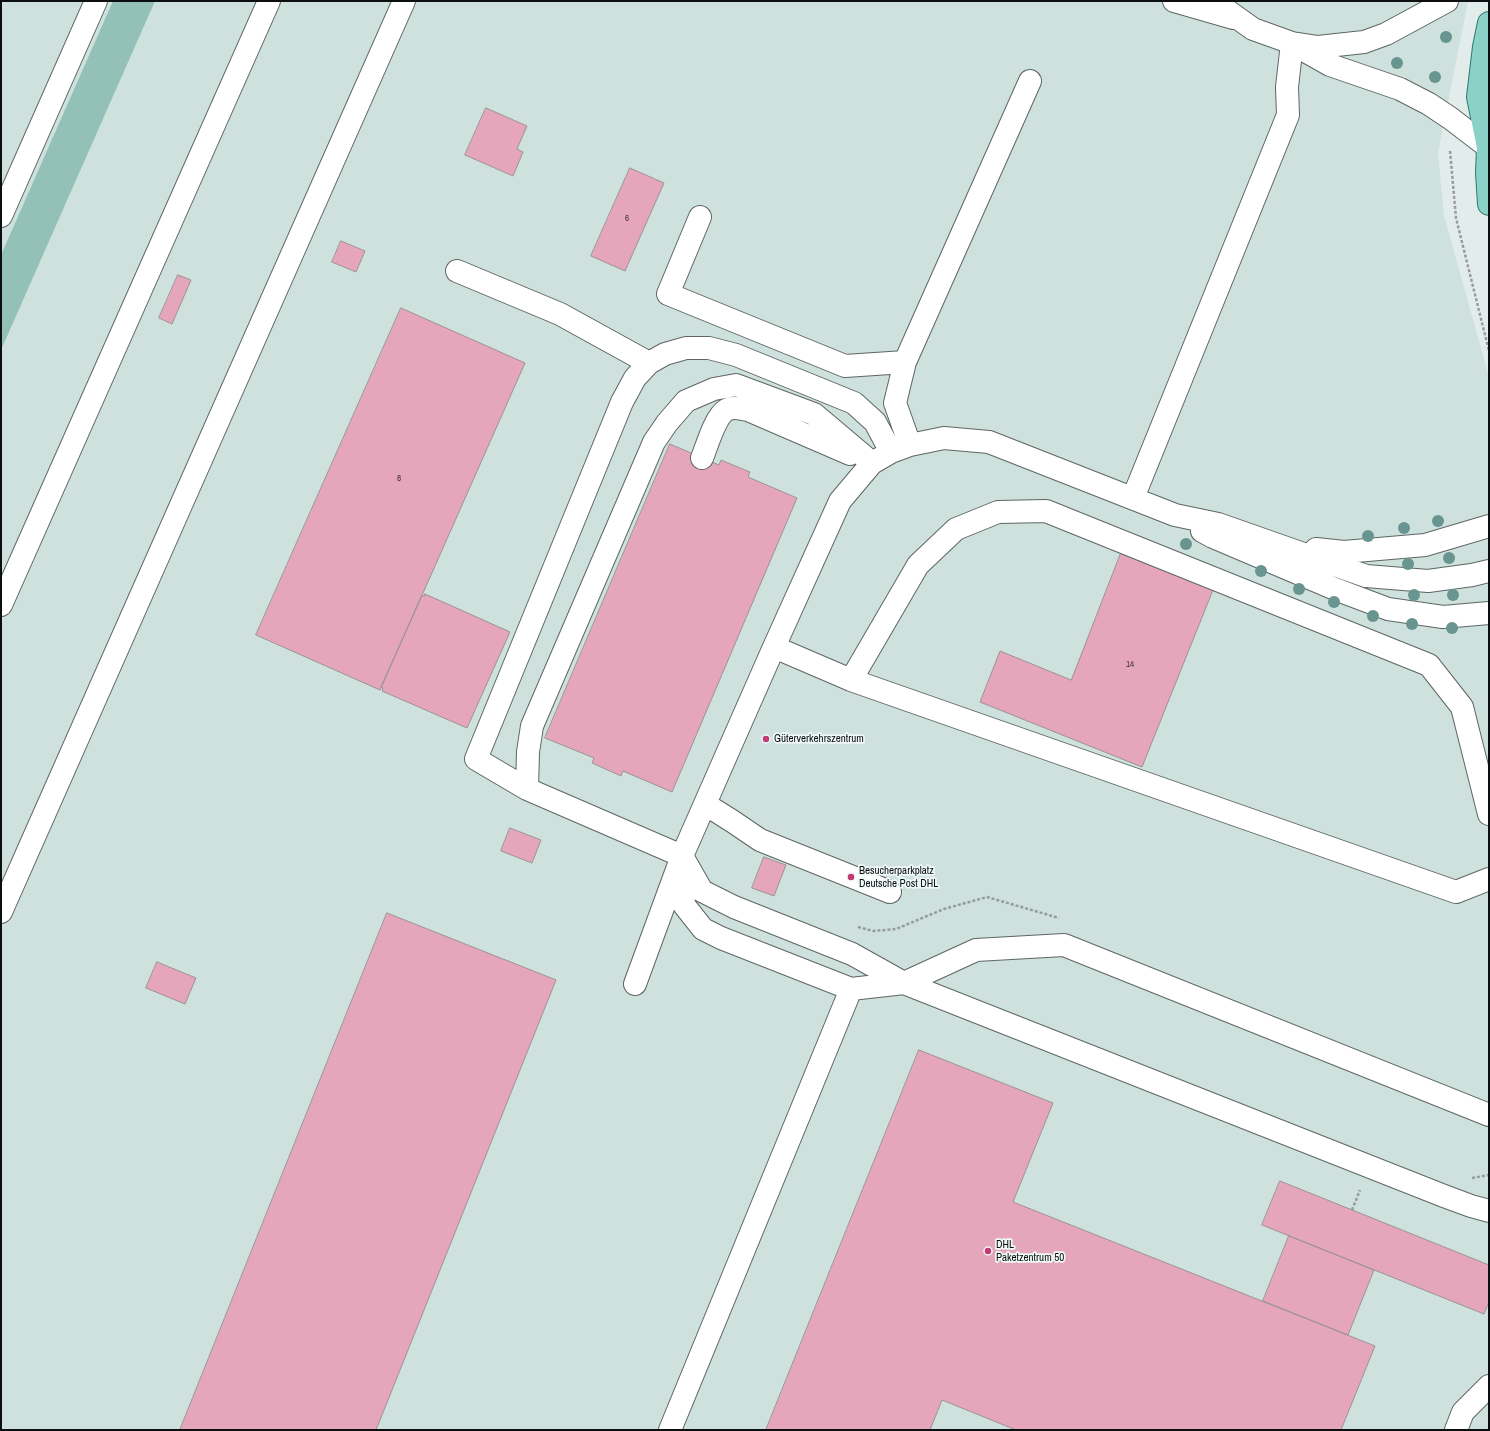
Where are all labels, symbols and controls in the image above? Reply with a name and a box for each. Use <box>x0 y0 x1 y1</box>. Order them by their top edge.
house number: 6 <box>625 214 629 224</box>
house number: 8 <box>397 474 401 484</box>
house number: 14 <box>1126 660 1134 670</box>
place label: Güterverkehrszentrum <box>774 732 864 746</box>
marker: Güterverkehrszentrum <box>761 734 771 744</box>
place label: Besucherparkplatz Deutsche Post DHL <box>859 864 938 890</box>
marker: Besucherparkplatz Deutsche Post DHL <box>846 872 856 882</box>
place label: DHL Paketzentrum 50 <box>996 1238 1064 1264</box>
marker: DHL Paketzentrum 50 <box>983 1246 993 1256</box>

